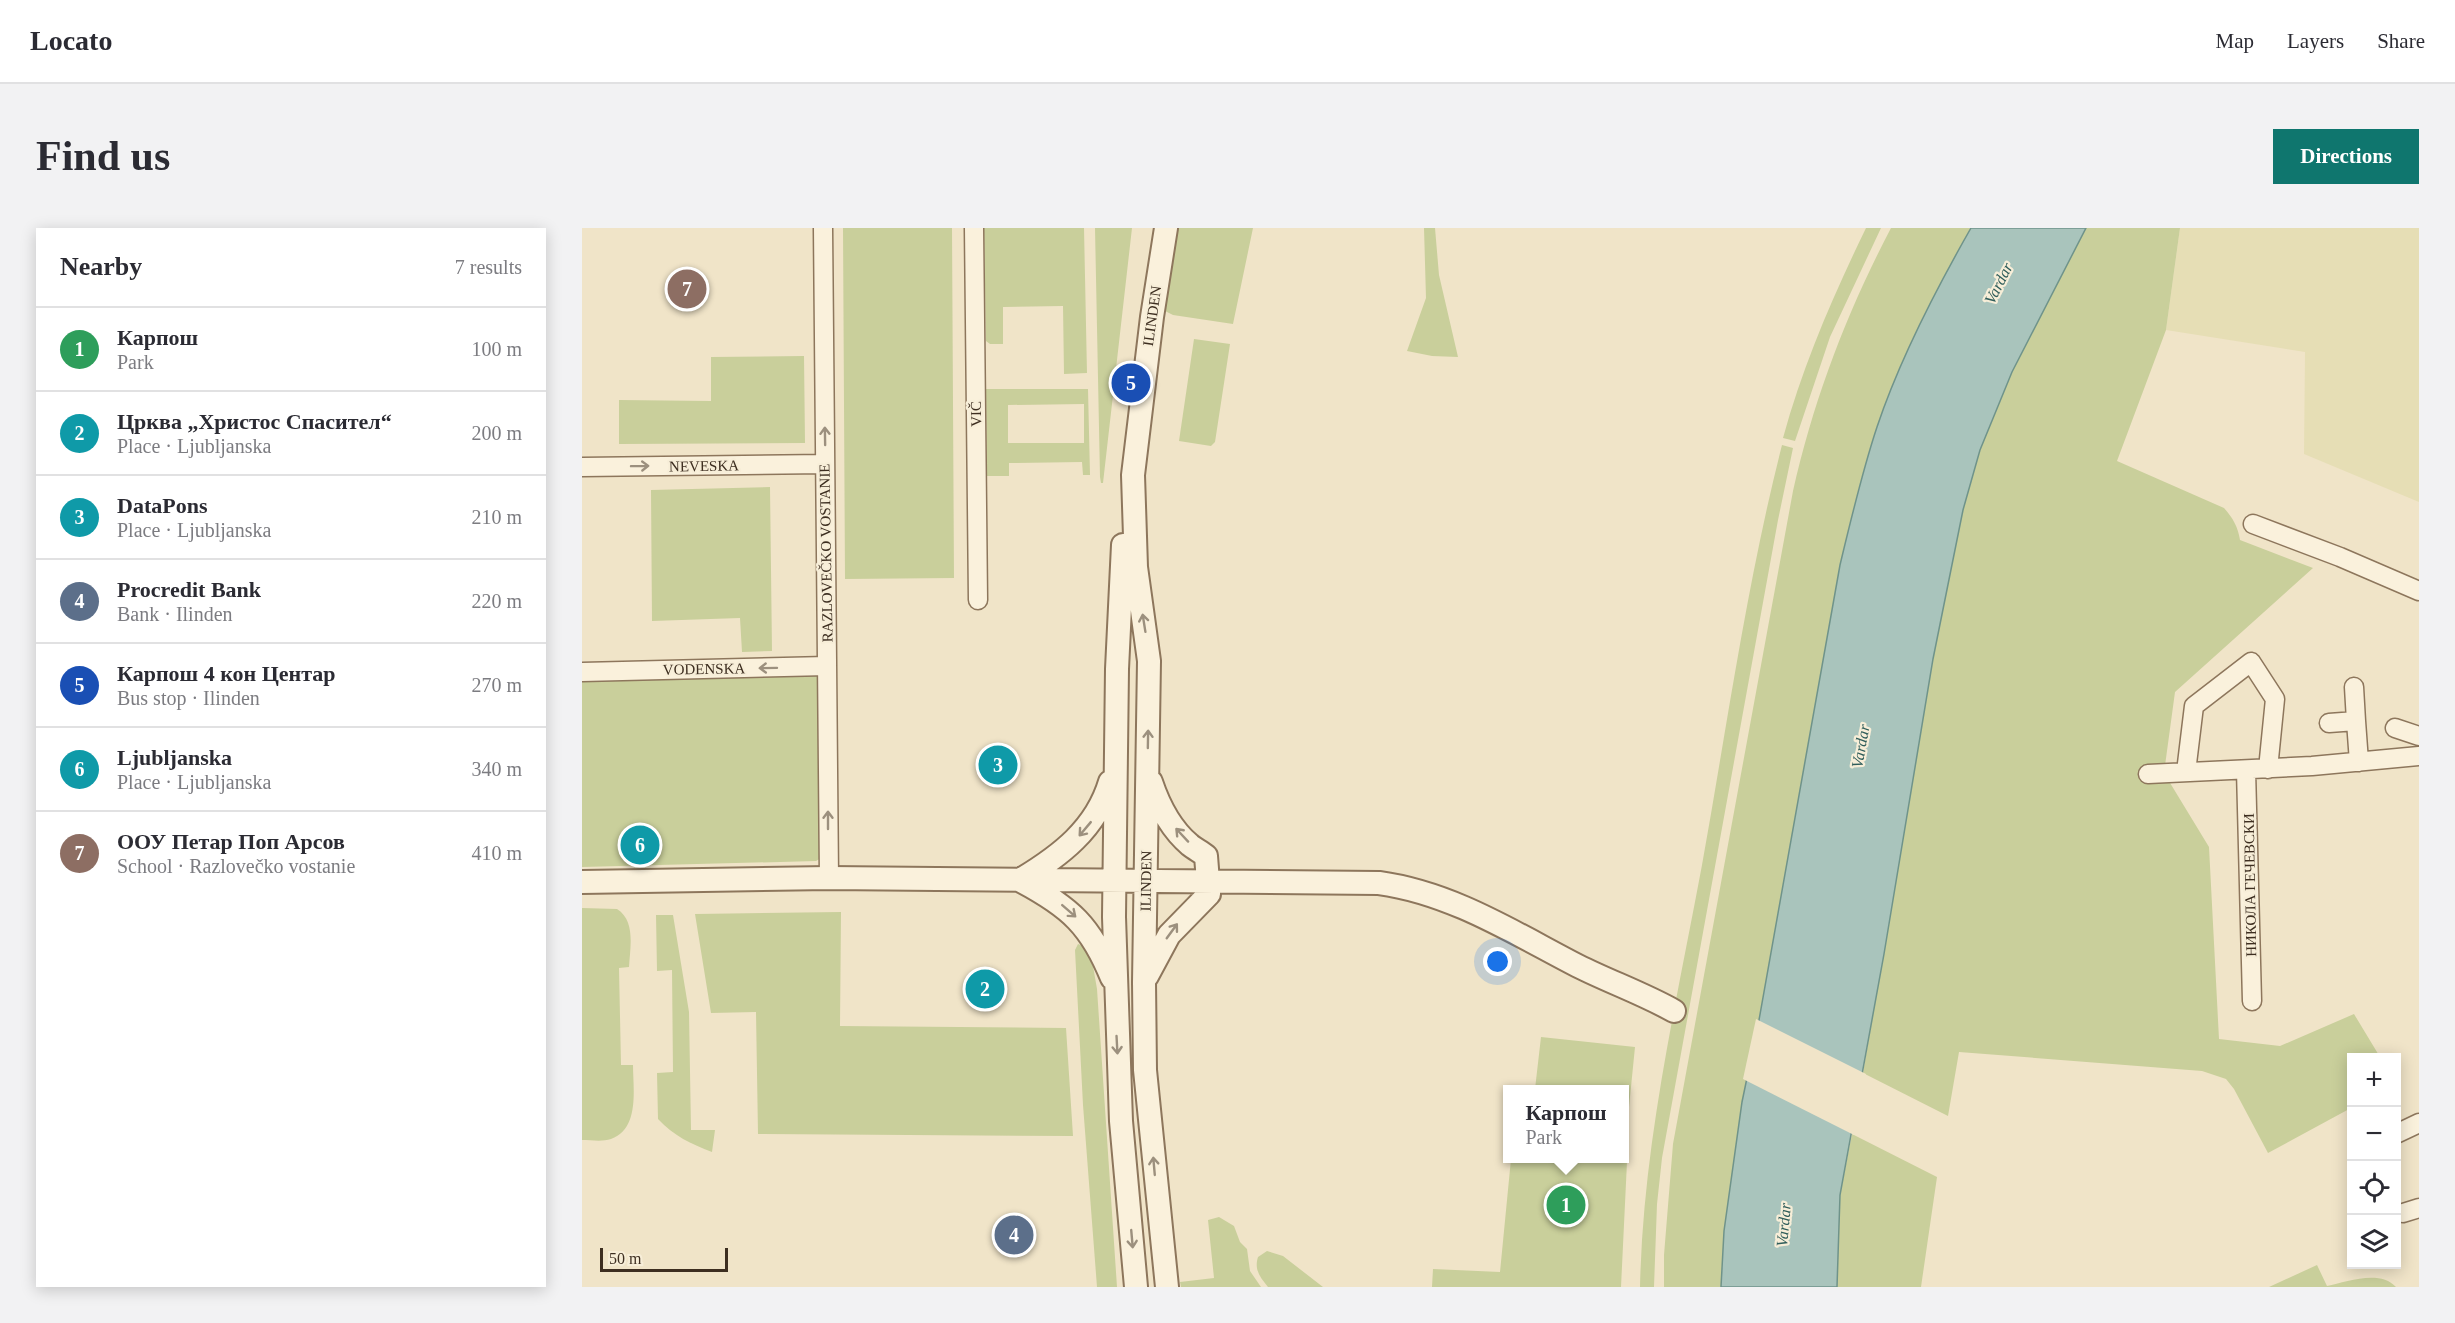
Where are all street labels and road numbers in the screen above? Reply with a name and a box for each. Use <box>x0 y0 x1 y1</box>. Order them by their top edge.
street label: ILINDEN <box>1140 285 1164 347</box>
street label: VIČ <box>968 401 984 427</box>
street label: NEVESKA <box>669 457 739 475</box>
street label: RAZLOVEČKO VOSTANIE <box>816 463 836 643</box>
street label: VODENSKA <box>663 660 746 678</box>
street label: НИКОЛА ГЕЧЕВСКИ <box>2241 813 2259 957</box>
street label: ILINDEN <box>1137 850 1155 912</box>

